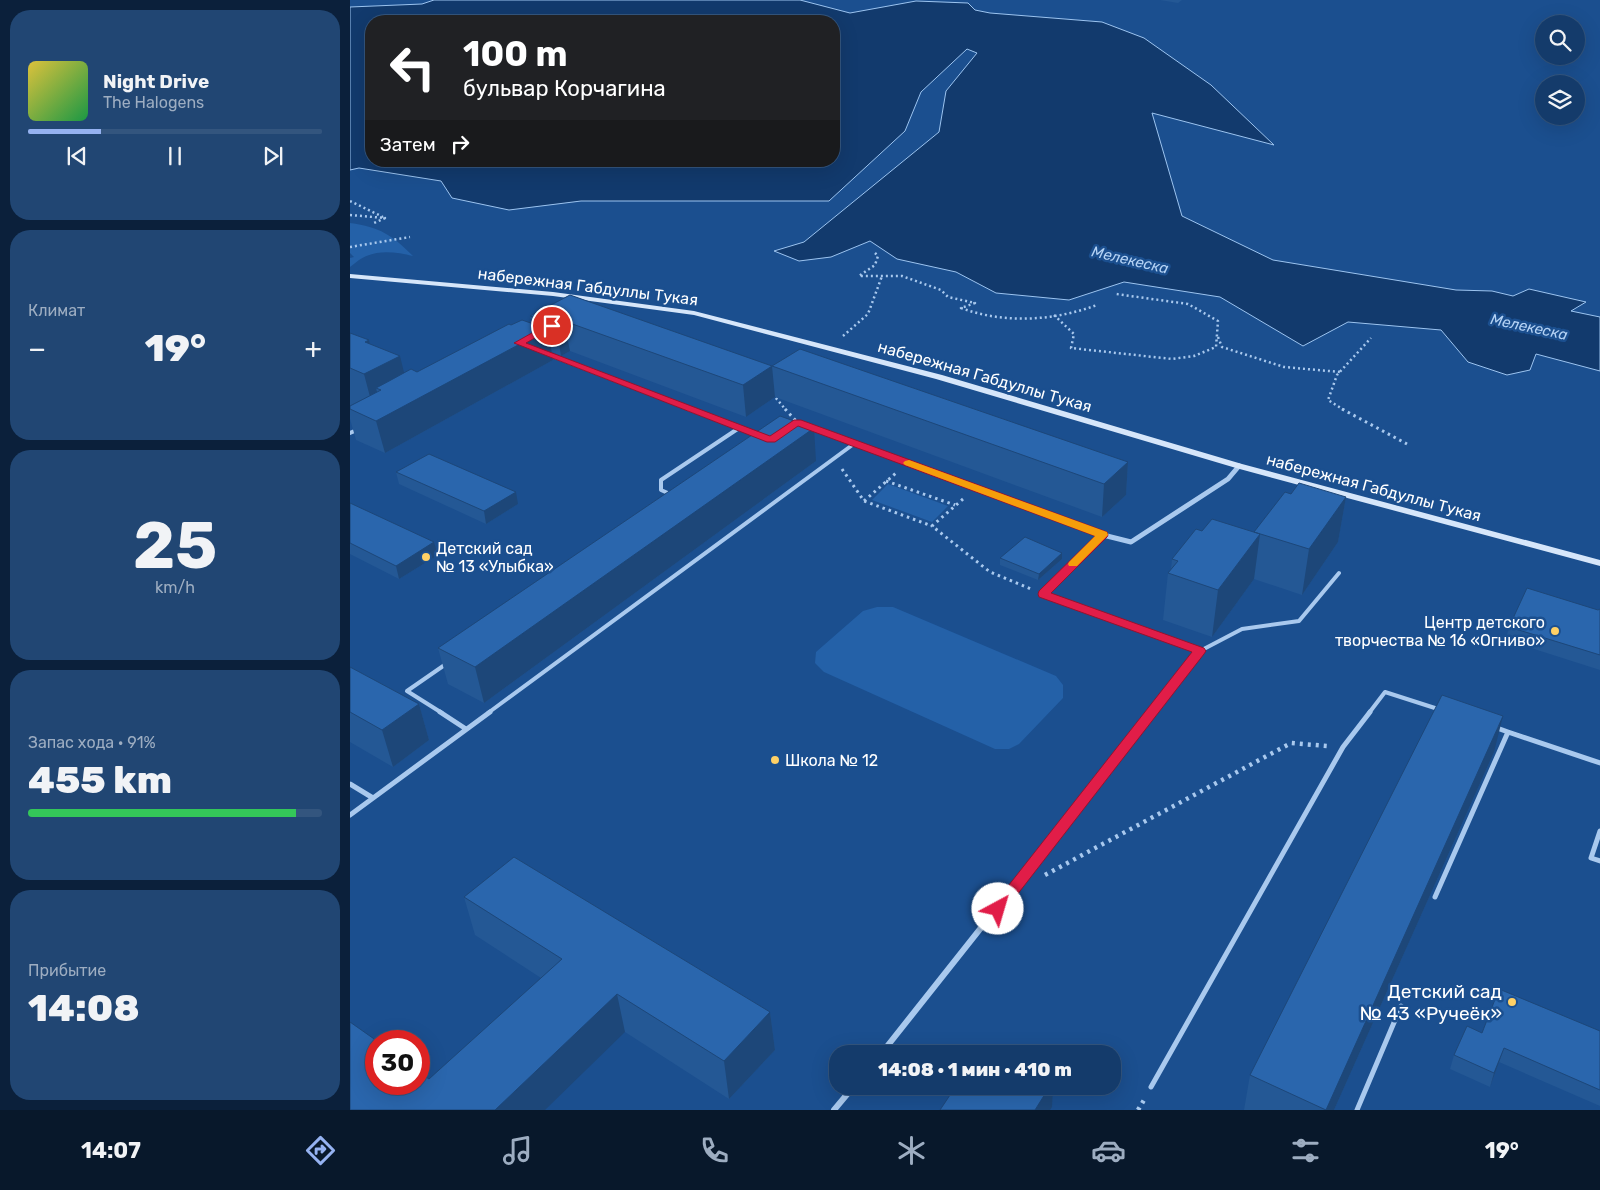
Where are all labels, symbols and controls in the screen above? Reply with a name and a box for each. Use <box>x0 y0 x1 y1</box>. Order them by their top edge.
map controls <box>1535 15 1585 125</box>
button: search <box>1535 15 1585 65</box>
text: 100 m <box>463 33 568 75</box>
icon: left <box>380 35 445 100</box>
text: Night Drive <box>103 70 209 93</box>
text: бульвар Корчагина <box>463 75 666 102</box>
button: layers <box>1535 75 1585 125</box>
text: The Halogens <box>103 93 204 112</box>
icon: right <box>446 130 474 158</box>
text: Затем <box>380 133 436 156</box>
icon: previous <box>63 142 91 170</box>
icon: pause <box>161 142 189 170</box>
icon: next <box>259 142 287 170</box>
water label: Мелекеска <box>1090 242 1170 278</box>
street label: набережная Габдуллы Тукая <box>477 264 699 309</box>
text: Климат <box>28 301 85 320</box>
pin <box>531 305 573 347</box>
water label: Мелекеска <box>1489 310 1569 344</box>
icon: arrive <box>538 312 566 340</box>
text: 19° <box>145 325 206 371</box>
text: − <box>28 332 46 365</box>
text: + <box>305 332 322 365</box>
street label: набережная Габдуллы Тукая <box>876 337 1094 416</box>
street label: набережная Габдуллы Тукая <box>1264 450 1483 525</box>
text: 25 <box>133 507 217 584</box>
place label: Детский сад № 13 «Улыбка» <box>436 539 554 576</box>
marker: Детский сад № 13 «Улыбка» <box>420 551 432 563</box>
text: km/h <box>155 578 195 597</box>
place label: Центр детского творчества № 16 «Огниво» <box>1335 613 1545 650</box>
marker: Центр детского творчества № 16 «Огниво» <box>1549 625 1561 637</box>
text: Запас хода · 91% <box>28 733 156 752</box>
place label: Школа № 12 <box>785 751 878 770</box>
marker: Школа № 12 <box>769 754 781 766</box>
text: 455 km <box>28 757 172 803</box>
position arrow <box>971 882 1023 934</box>
text: Прибытие <box>28 961 106 980</box>
place label: Детский сад № 43 «Ручеёк» <box>1360 980 1502 1025</box>
text: 14:08 <box>28 985 140 1031</box>
marker: Детский сад № 43 «Ручеёк» <box>1506 996 1518 1008</box>
speed limit sign: 30 <box>365 1030 430 1095</box>
text: 14:08 · 1 мин · 410 m <box>878 1058 1072 1081</box>
icon: directions <box>303 1133 338 1168</box>
icon: music <box>500 1133 535 1168</box>
icon: phone <box>697 1133 732 1168</box>
icon: climate <box>894 1133 929 1168</box>
icon: car <box>1091 1133 1126 1168</box>
icon: filters <box>1288 1133 1323 1168</box>
text: 14:07 <box>81 1137 141 1164</box>
text: 19° <box>1485 1137 1519 1164</box>

